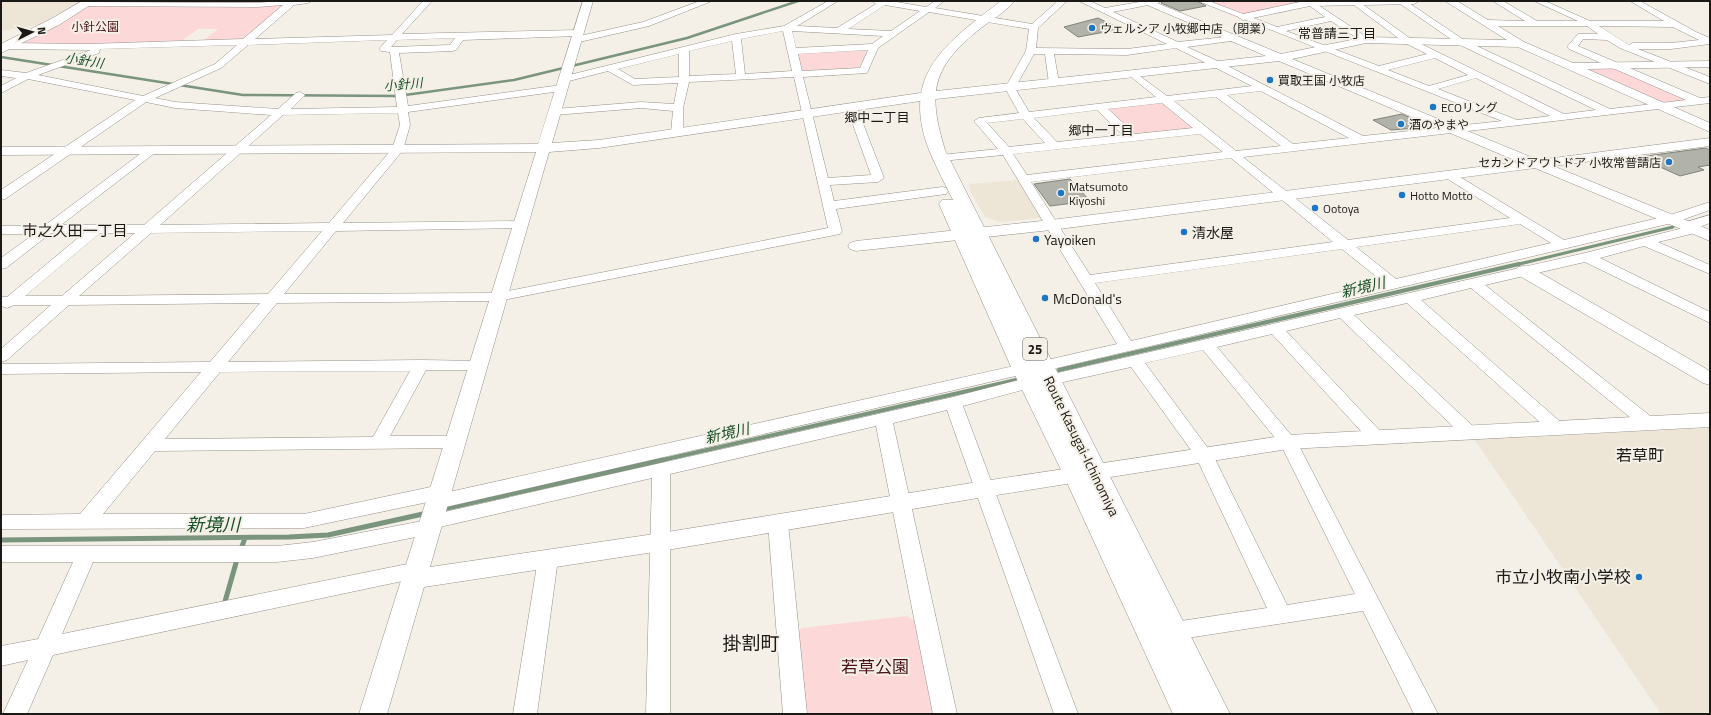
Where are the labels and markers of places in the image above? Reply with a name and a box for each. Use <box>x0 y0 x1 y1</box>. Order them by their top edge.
place label: ウェルシア 小牧郷中店 （閉業） <box>1100 19 1273 38</box>
marker: ウェルシア 小牧郷中店 （閉業） <box>1087 23 1097 33</box>
place label: 買取王国 小牧店 <box>1278 71 1365 90</box>
marker: 買取王国 小牧店 <box>1265 75 1275 85</box>
place label: ECOリング <box>1441 98 1498 117</box>
marker: ECOリング <box>1428 102 1438 112</box>
place label: 酒のやまや <box>1409 115 1469 134</box>
marker: 酒のやまや <box>1396 119 1406 129</box>
place label: セカンドアウトドア 小牧常普請店 <box>1478 153 1661 172</box>
marker: セカンドアウトドア 小牧常普請店 <box>1664 157 1674 167</box>
place label: Matsumoto Kiyoshi <box>1069 177 1128 210</box>
place label: Hotto Motto <box>1410 186 1473 205</box>
marker: Matsumoto Kiyoshi <box>1056 188 1066 198</box>
marker: Hotto Motto <box>1397 190 1407 200</box>
place label: Ootoya <box>1323 199 1359 218</box>
marker: Ootoya <box>1310 203 1320 213</box>
place label: 清水屋 <box>1192 222 1234 243</box>
marker: 清水屋 <box>1179 227 1189 237</box>
place label: Yayoiken <box>1044 229 1096 250</box>
marker: Yayoiken <box>1031 234 1041 244</box>
place label: McDonald's <box>1053 288 1122 309</box>
marker: McDonald's <box>1040 293 1050 303</box>
place label: 市立小牧南小学校 <box>1495 564 1631 590</box>
marker: 市立小牧南小学校 <box>1634 572 1644 582</box>

